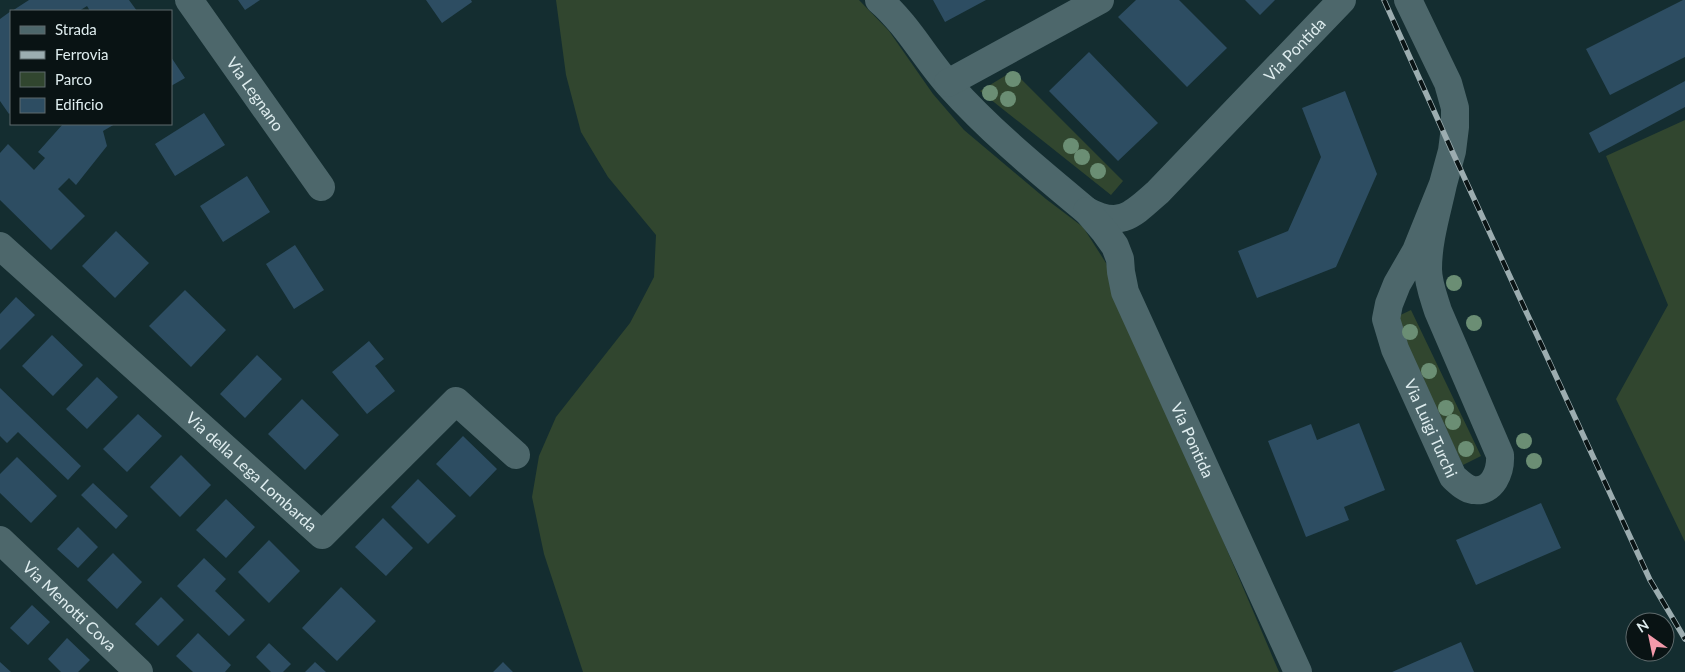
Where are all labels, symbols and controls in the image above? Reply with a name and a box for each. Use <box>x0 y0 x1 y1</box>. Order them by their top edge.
legend <box>10 10 172 125</box>
street label: Via Pontida <box>1260 13 1329 85</box>
text: Strada <box>55 20 97 38</box>
text: Ferrovia <box>55 45 108 63</box>
street label: Via Legnano <box>223 53 288 134</box>
text: Parco <box>55 70 92 88</box>
text: Edificio <box>55 95 103 113</box>
street label: Via Luigi Turchi <box>1401 376 1462 480</box>
street label: Via Pontida <box>1168 399 1218 481</box>
street label: Via della Lega Lombarda <box>182 408 321 535</box>
street label: Via Menotti Cova <box>19 557 121 655</box>
north arrow <box>1625 612 1675 662</box>
text: N <box>1633 616 1652 636</box>

